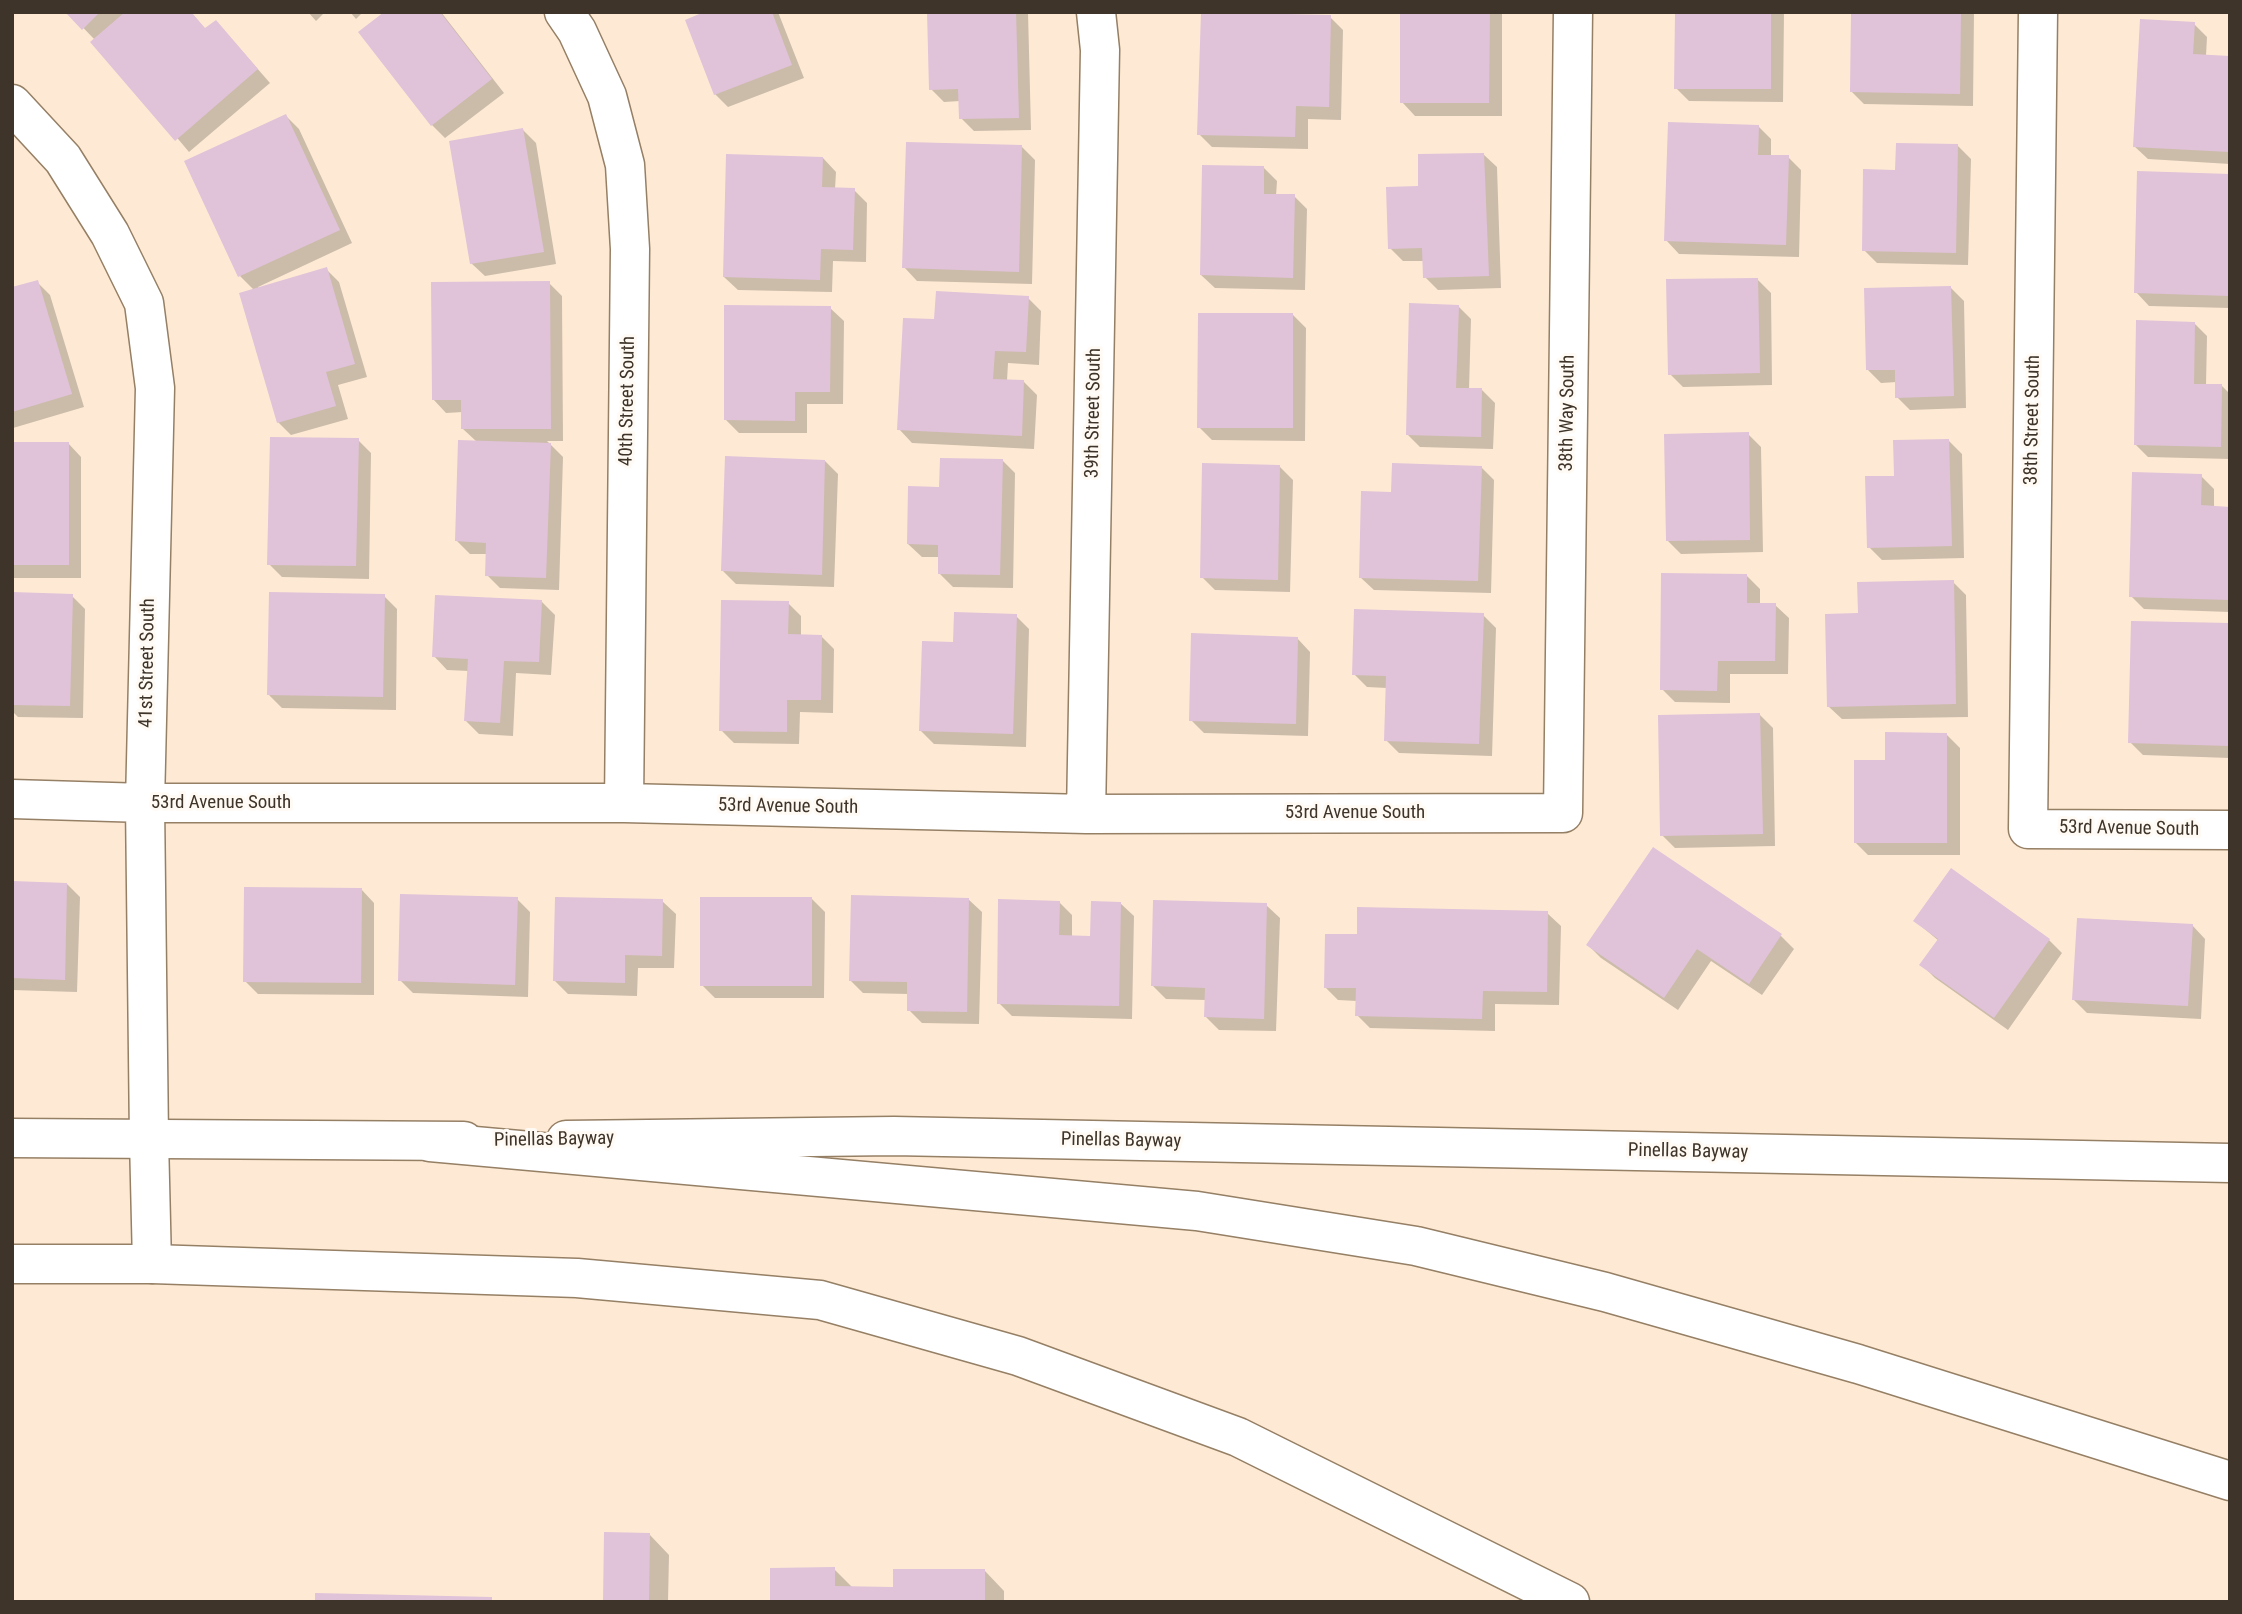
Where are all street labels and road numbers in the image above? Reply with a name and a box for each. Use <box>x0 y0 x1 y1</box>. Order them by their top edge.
street label: 40th Street South <box>615 336 641 466</box>
street label: 39th Street South <box>1081 348 1107 478</box>
street label: 38th Way South <box>1556 354 1580 472</box>
street label: 38th Street South <box>2020 355 2046 485</box>
street label: 41st Street South <box>135 598 161 728</box>
street label: 53rd Avenue South <box>151 792 291 814</box>
street label: 53rd Avenue South <box>718 794 858 820</box>
street label: 53rd Avenue South <box>1285 802 1425 824</box>
street label: 53rd Avenue South <box>2059 816 2199 842</box>
street label: Pinellas Bayway <box>494 1128 614 1152</box>
street label: Pinellas Bayway <box>1061 1129 1181 1153</box>
street label: Pinellas Bayway <box>1628 1140 1748 1164</box>

